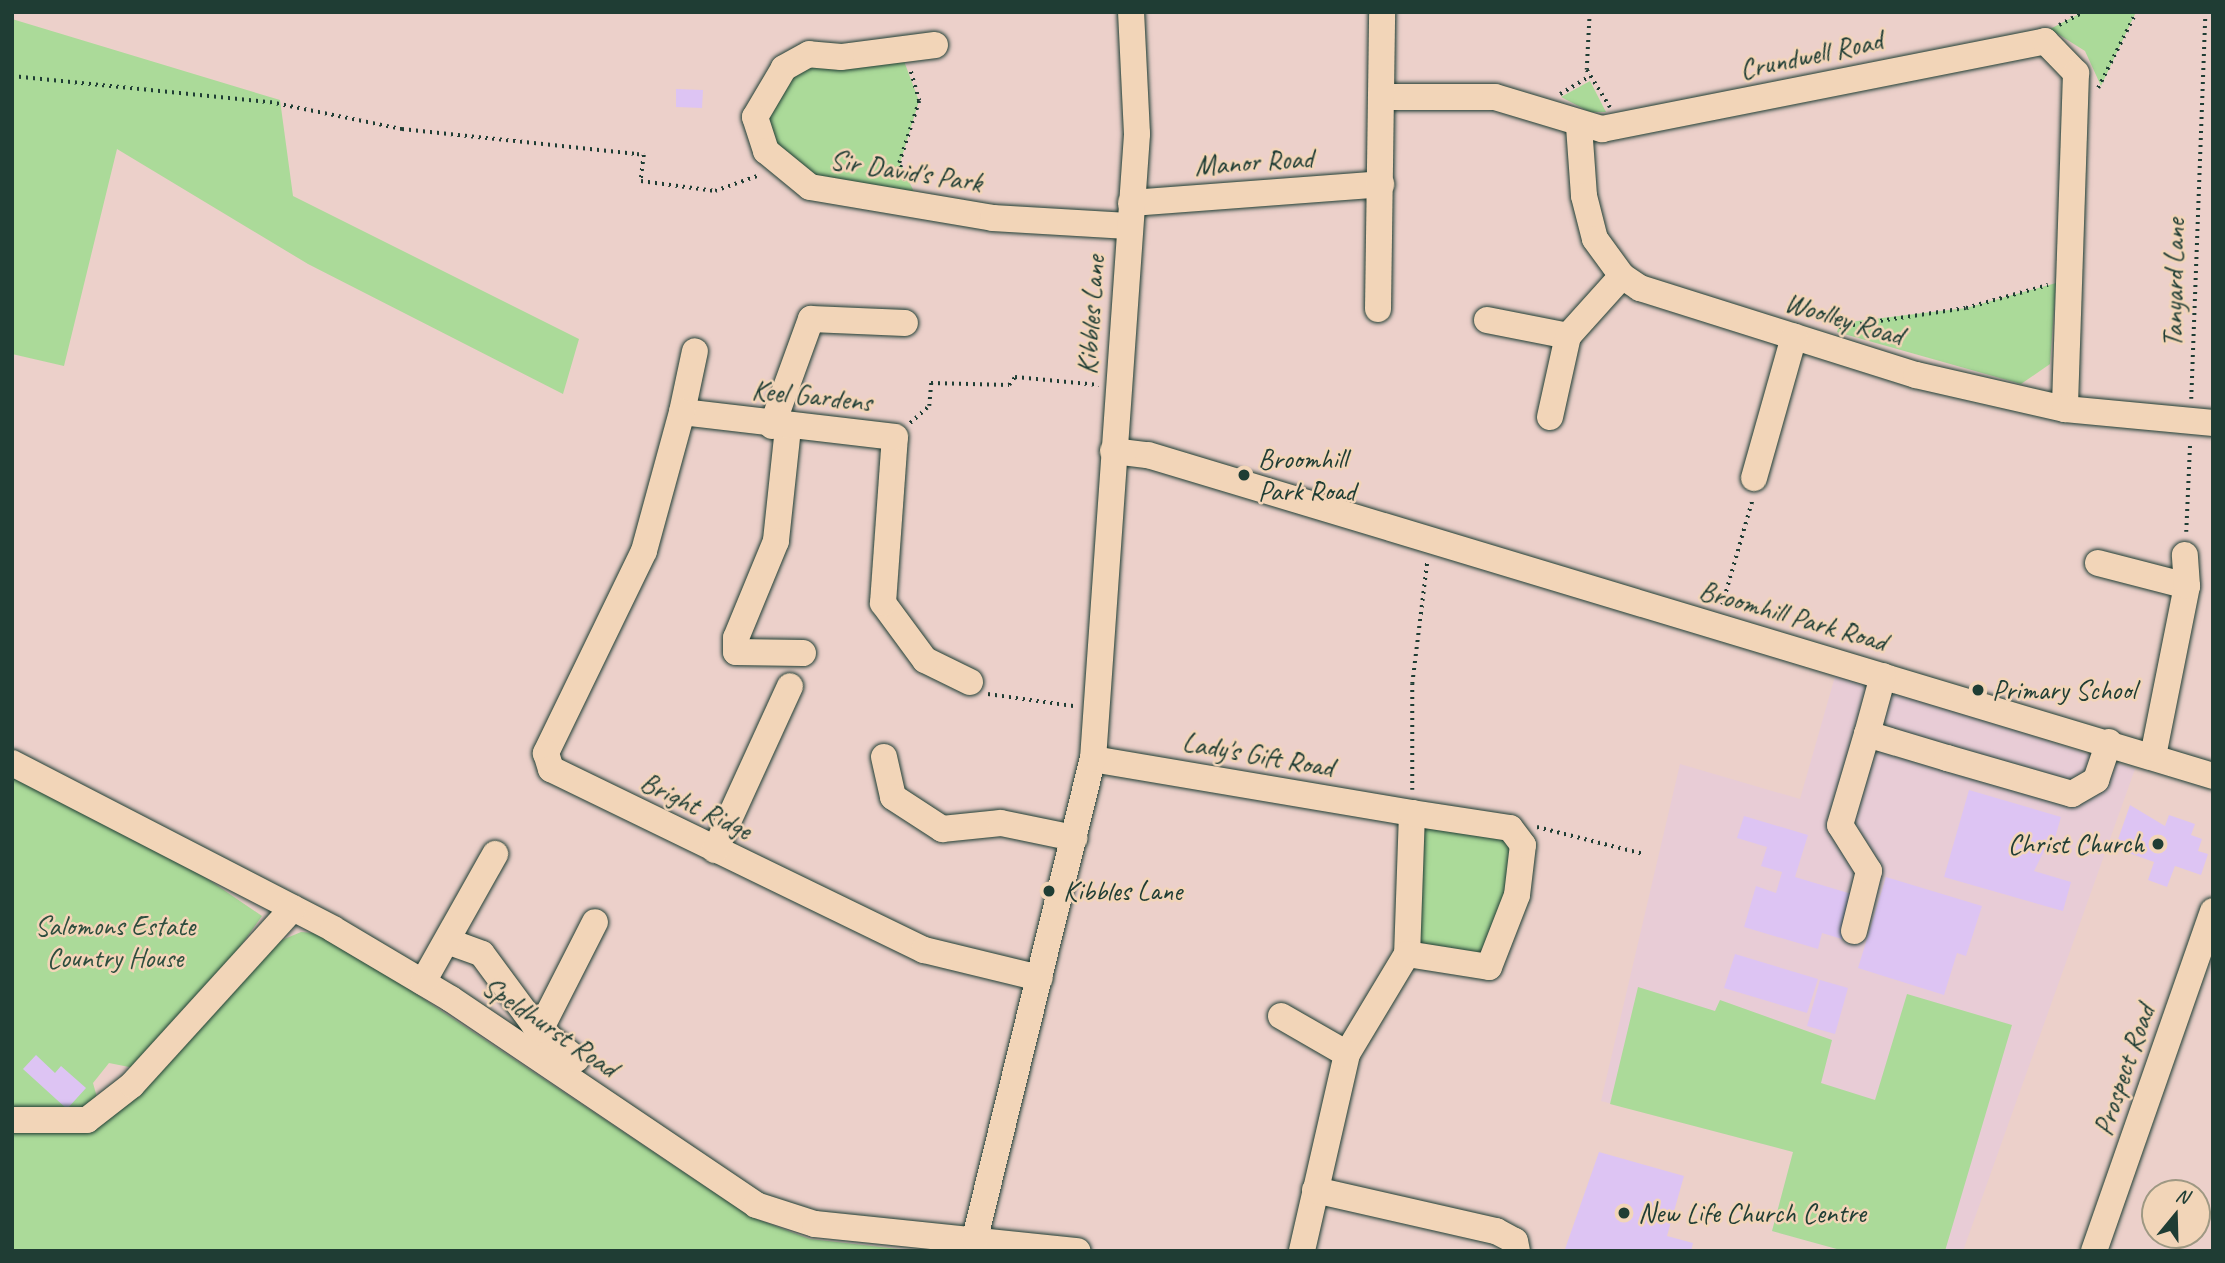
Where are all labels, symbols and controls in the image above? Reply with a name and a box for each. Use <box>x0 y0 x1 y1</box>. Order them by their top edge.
street label: Crundwell Road <box>1737 24 1885 86</box>
street label: Manor Road <box>1194 141 1314 183</box>
street label: Sir David's Park <box>827 142 985 200</box>
street label: Tanyard Lane <box>2156 218 2192 348</box>
street label: Kibbles Lane <box>1070 254 1112 376</box>
street label: Woolley Road <box>1781 285 1907 353</box>
street label: Keel Gardens <box>750 373 874 419</box>
place label: Broomhill Park Road <box>1258 442 1356 508</box>
marker: Broomhill Park Road <box>1236 467 1252 483</box>
street label: Broomhill Park Road <box>1695 573 1891 659</box>
place label: Primary School <box>1992 673 2135 707</box>
marker: Primary School <box>1970 682 1986 698</box>
street label: Lady's Gift Road <box>1180 725 1336 785</box>
street label: Bright Ridge <box>635 765 757 847</box>
place label: Christ Church <box>2007 827 2144 861</box>
marker: Christ Church <box>2150 836 2166 852</box>
place label: Kibbles Lane <box>1063 874 1183 908</box>
marker: Kibbles Lane <box>1041 883 1057 899</box>
park label: Salomons Estate Country House <box>35 909 195 975</box>
street label: Speldhurst Road <box>476 970 624 1084</box>
street label: Prospect Road <box>2086 1001 2162 1139</box>
north arrow <box>2141 1179 2211 1249</box>
text: N <box>2173 1183 2192 1209</box>
place label: New Life Church Centre <box>1638 1196 1867 1230</box>
marker: New Life Church Centre <box>1616 1205 1632 1221</box>

